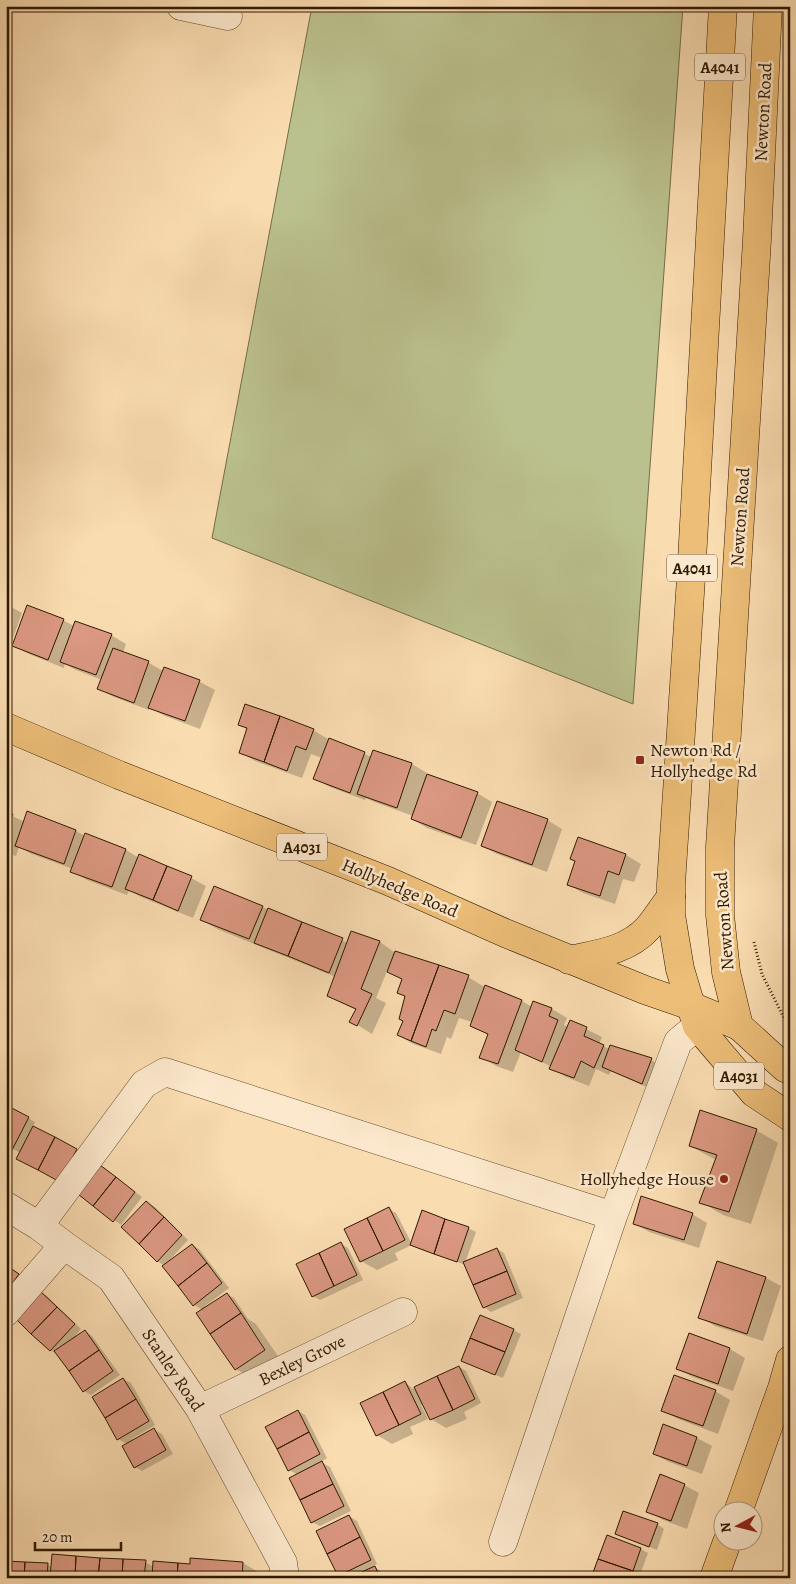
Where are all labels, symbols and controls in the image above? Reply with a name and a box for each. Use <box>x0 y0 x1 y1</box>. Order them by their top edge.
road number: A4041 <box>695 54 745 80</box>
street label: Newton Road <box>748 62 778 162</box>
street label: Newton Road <box>725 466 755 567</box>
road number: A4041 <box>667 554 717 582</box>
place label: Newton Rd / Hollyhedge Rd <box>650 738 757 783</box>
marker: Newton Rd / Hollyhedge Rd <box>634 754 646 766</box>
road number: A4031 <box>277 834 327 860</box>
street label: Hollyhedge Road <box>338 853 462 923</box>
street label: Newton Road <box>709 870 739 971</box>
road number: A4031 <box>714 1062 764 1090</box>
place label: Hollyhedge House <box>580 1167 714 1191</box>
marker: Hollyhedge House <box>718 1173 730 1185</box>
street label: Stanley Road <box>136 1324 210 1416</box>
street label: Bexley Grove <box>255 1329 349 1391</box>
north arrow <box>714 1502 764 1552</box>
scale bar <box>35 1519 121 1551</box>
text: N <box>716 1521 736 1534</box>
text: 20 m <box>42 1527 73 1547</box>

